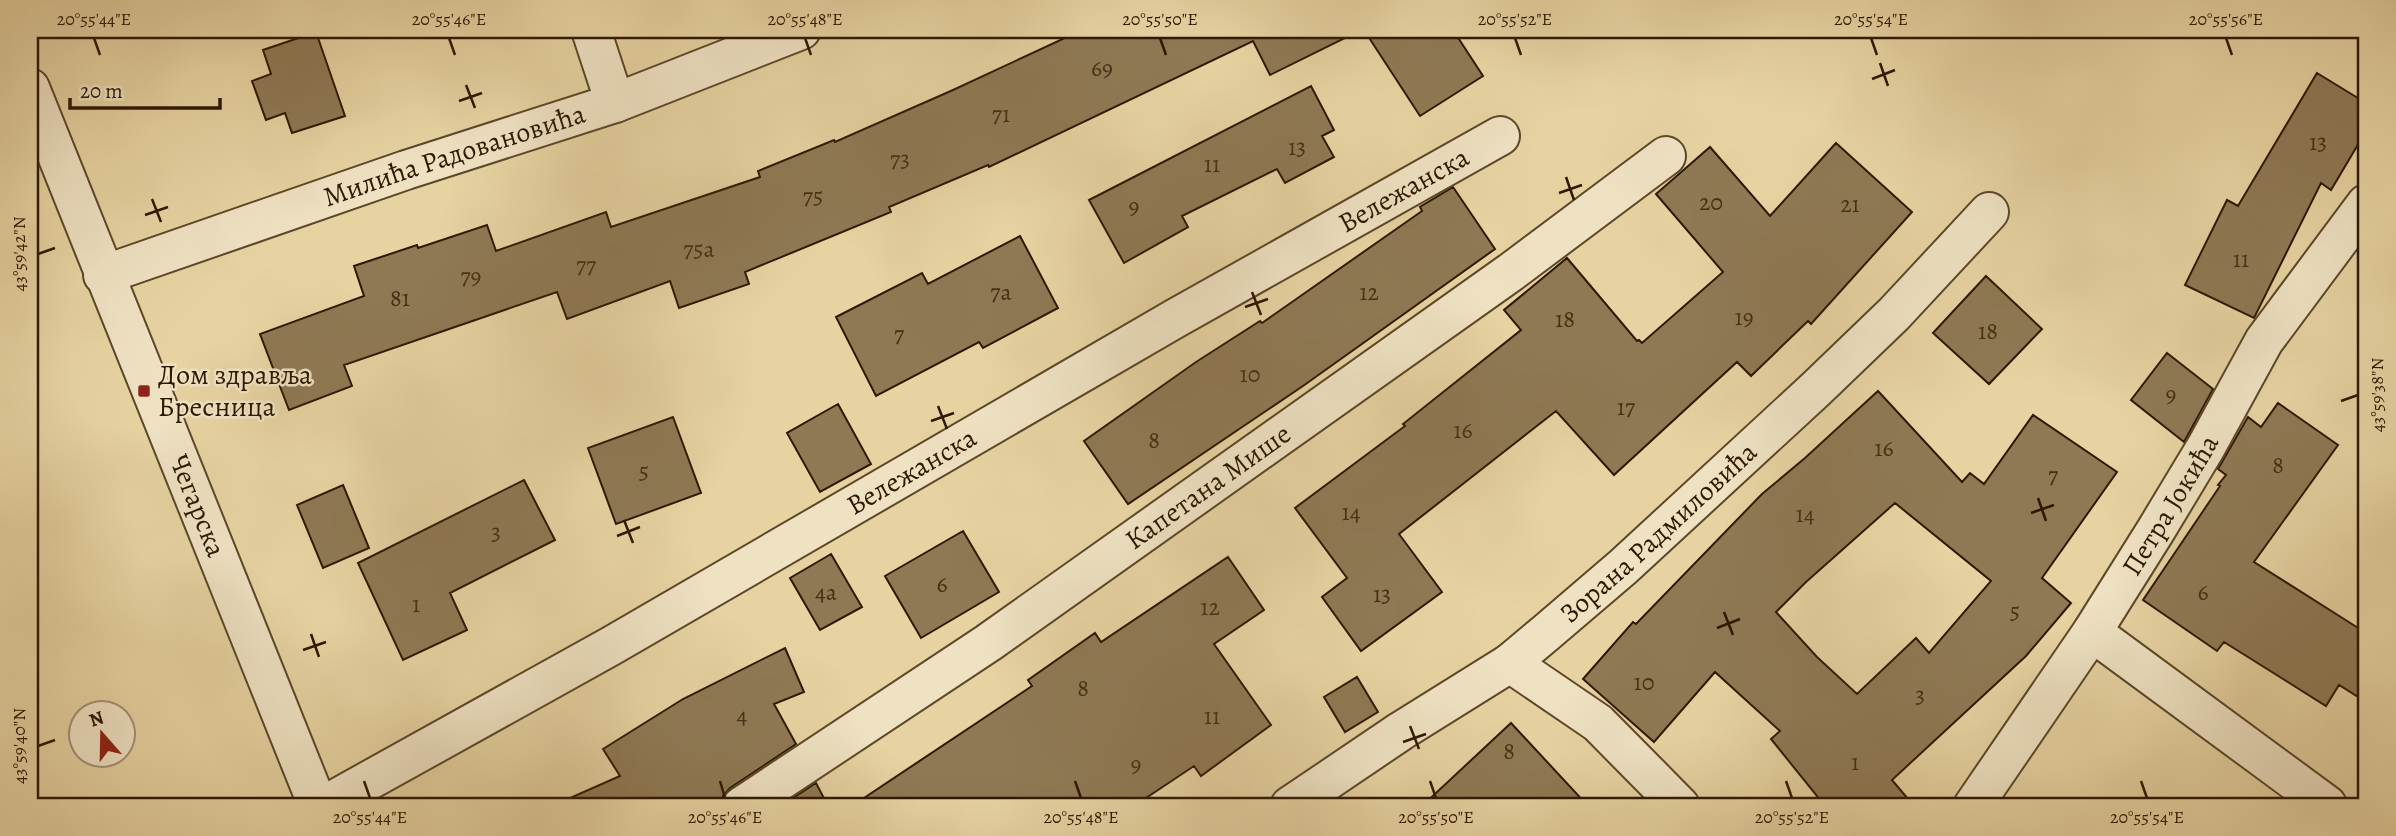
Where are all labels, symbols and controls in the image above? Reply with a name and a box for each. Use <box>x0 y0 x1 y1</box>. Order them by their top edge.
text: 20°55'44"E <box>57 7 131 31</box>
text: 20°55'46"E <box>412 7 486 31</box>
text: 20°55'48"E <box>767 7 843 31</box>
text: 20°55'50"E <box>1122 7 1198 31</box>
text: 20°55'52"E <box>1478 7 1552 31</box>
text: 20°55'54"E <box>1834 7 1908 31</box>
text: 20°55'56"E <box>2189 7 2263 31</box>
house number: 69 <box>1091 52 1113 84</box>
scale bar <box>70 66 220 110</box>
text: 20 m <box>80 77 123 105</box>
street label: Милића Радовановића <box>318 95 590 216</box>
house number: 71 <box>992 98 1010 130</box>
house number: 13 <box>2309 126 2327 158</box>
house number: 13 <box>1288 131 1306 163</box>
street label: Вележанска <box>1332 138 1476 242</box>
house number: 73 <box>890 143 910 175</box>
house number: 11 <box>1204 148 1220 180</box>
house number: 75 <box>803 180 823 212</box>
house number: 20 <box>1699 186 1723 218</box>
house number: 21 <box>1840 188 1860 220</box>
house number: 9 <box>1129 190 1139 222</box>
text: 43°59'42"N <box>7 216 31 292</box>
house number: 75a <box>683 233 716 265</box>
house number: 11 <box>2233 243 2249 275</box>
house number: 77 <box>576 249 597 281</box>
house number: 79 <box>461 260 482 292</box>
house number: 7a <box>990 276 1012 308</box>
house number: 12 <box>1359 276 1379 308</box>
house number: 81 <box>390 282 410 314</box>
house number: 19 <box>1734 301 1754 333</box>
house number: 18 <box>1555 303 1575 335</box>
house number: 18 <box>1978 315 1998 347</box>
house number: 7 <box>894 318 905 350</box>
place label: Дом здравља Бресница <box>158 356 312 426</box>
house number: 10 <box>1240 358 1261 390</box>
text: 43°59'38"N <box>2365 358 2389 432</box>
house number: 9 <box>2166 378 2176 410</box>
marker: Дом здравља Бресница <box>136 383 152 399</box>
house number: 17 <box>1617 391 1636 423</box>
house number: 16 <box>1453 414 1473 446</box>
street label: Капетана Мише <box>1118 415 1299 559</box>
street label: Вележанска <box>840 419 983 524</box>
house number: 8 <box>1148 424 1160 456</box>
street label: Петра Јокића <box>2113 428 2228 583</box>
house number: 16 <box>1874 432 1894 464</box>
street label: Зорана Радмиловића <box>1552 434 1765 632</box>
street label: Чегарска <box>160 449 235 563</box>
house number: 8 <box>2272 449 2284 481</box>
house number: 5 <box>639 455 649 487</box>
house number: 7 <box>2048 459 2059 491</box>
house number: 14 <box>1341 496 1361 528</box>
house number: 14 <box>1795 498 1815 530</box>
house number: 3 <box>491 516 501 548</box>
house number: 6 <box>936 568 948 600</box>
house number: 4a <box>815 576 838 608</box>
house number: 6 <box>2197 576 2209 608</box>
house number: 13 <box>1373 578 1391 610</box>
house number: 1 <box>412 588 420 620</box>
house number: 12 <box>1200 591 1220 623</box>
house number: 5 <box>2010 595 2020 627</box>
house number: 10 <box>1634 666 1655 698</box>
house number: 8 <box>1077 672 1089 704</box>
house number: 3 <box>1915 679 1925 711</box>
house number: 4 <box>737 699 748 731</box>
north arrow <box>66 700 136 770</box>
house number: 11 <box>1204 700 1220 732</box>
text: N <box>86 704 108 734</box>
text: 43°59'40"N <box>7 708 31 784</box>
house number: 8 <box>1503 735 1515 767</box>
house number: 1 <box>1851 746 1859 778</box>
house number: 9 <box>1131 748 1141 780</box>
text: 20°55'44"E <box>333 805 407 829</box>
text: 20°55'46"E <box>688 805 762 829</box>
text: 20°55'48"E <box>1043 805 1119 829</box>
text: 20°55'50"E <box>1398 805 1474 829</box>
text: 20°55'52"E <box>1755 805 1829 829</box>
text: 20°55'54"E <box>2110 805 2184 829</box>

